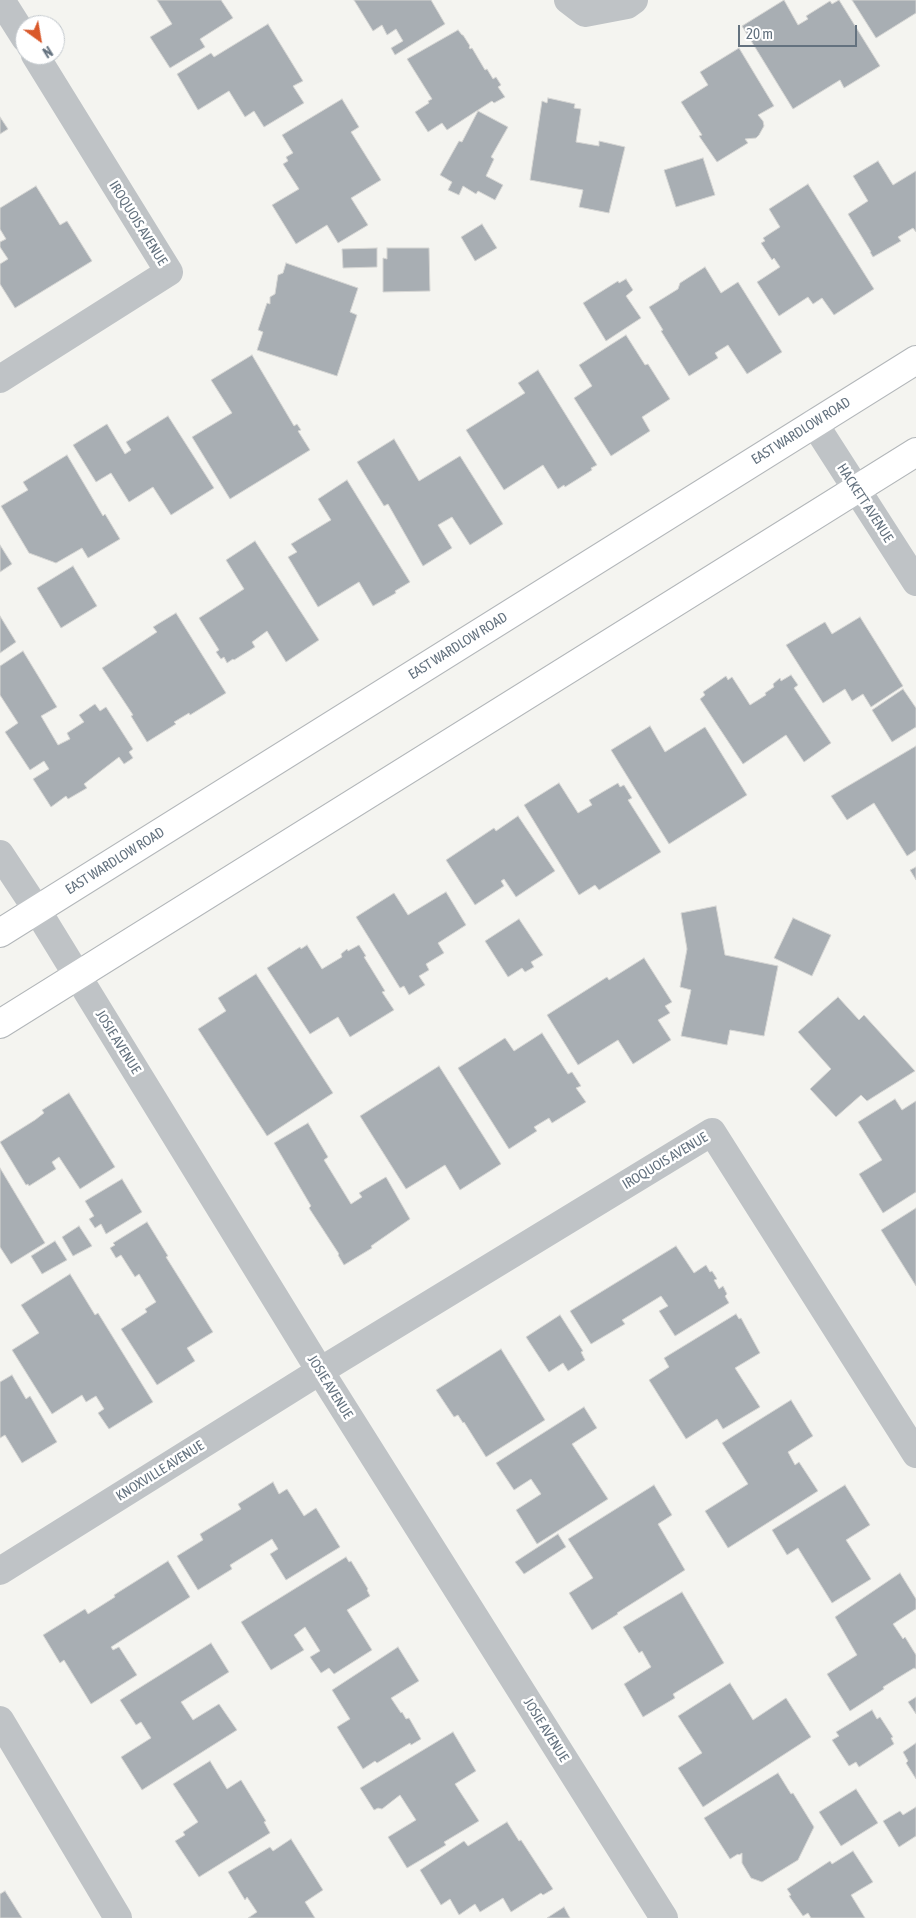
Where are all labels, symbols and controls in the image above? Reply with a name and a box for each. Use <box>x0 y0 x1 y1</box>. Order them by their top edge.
north arrow <box>15 15 65 65</box>
scale bar <box>741 15 860 47</box>
text: 20 m <box>746 25 773 42</box>
text: N <box>40 43 55 61</box>
street label: IROQUOIS AVENUE <box>105 178 171 268</box>
street label: EAST WARDLOW ROAD <box>749 394 853 468</box>
street label: HACKETT AVENUE <box>833 461 897 545</box>
street label: EAST WARDLOW ROAD <box>406 609 510 683</box>
street label: EAST WARDLOW ROAD <box>63 824 167 898</box>
street label: JOSIE AVENUE <box>92 1007 144 1077</box>
street label: IROQUOIS AVENUE <box>619 1129 711 1193</box>
street label: JOSIE AVENUE <box>304 1352 356 1422</box>
street label: KNOXVILLE AVENUE <box>113 1437 207 1505</box>
street label: JOSIE AVENUE <box>520 1695 572 1765</box>

